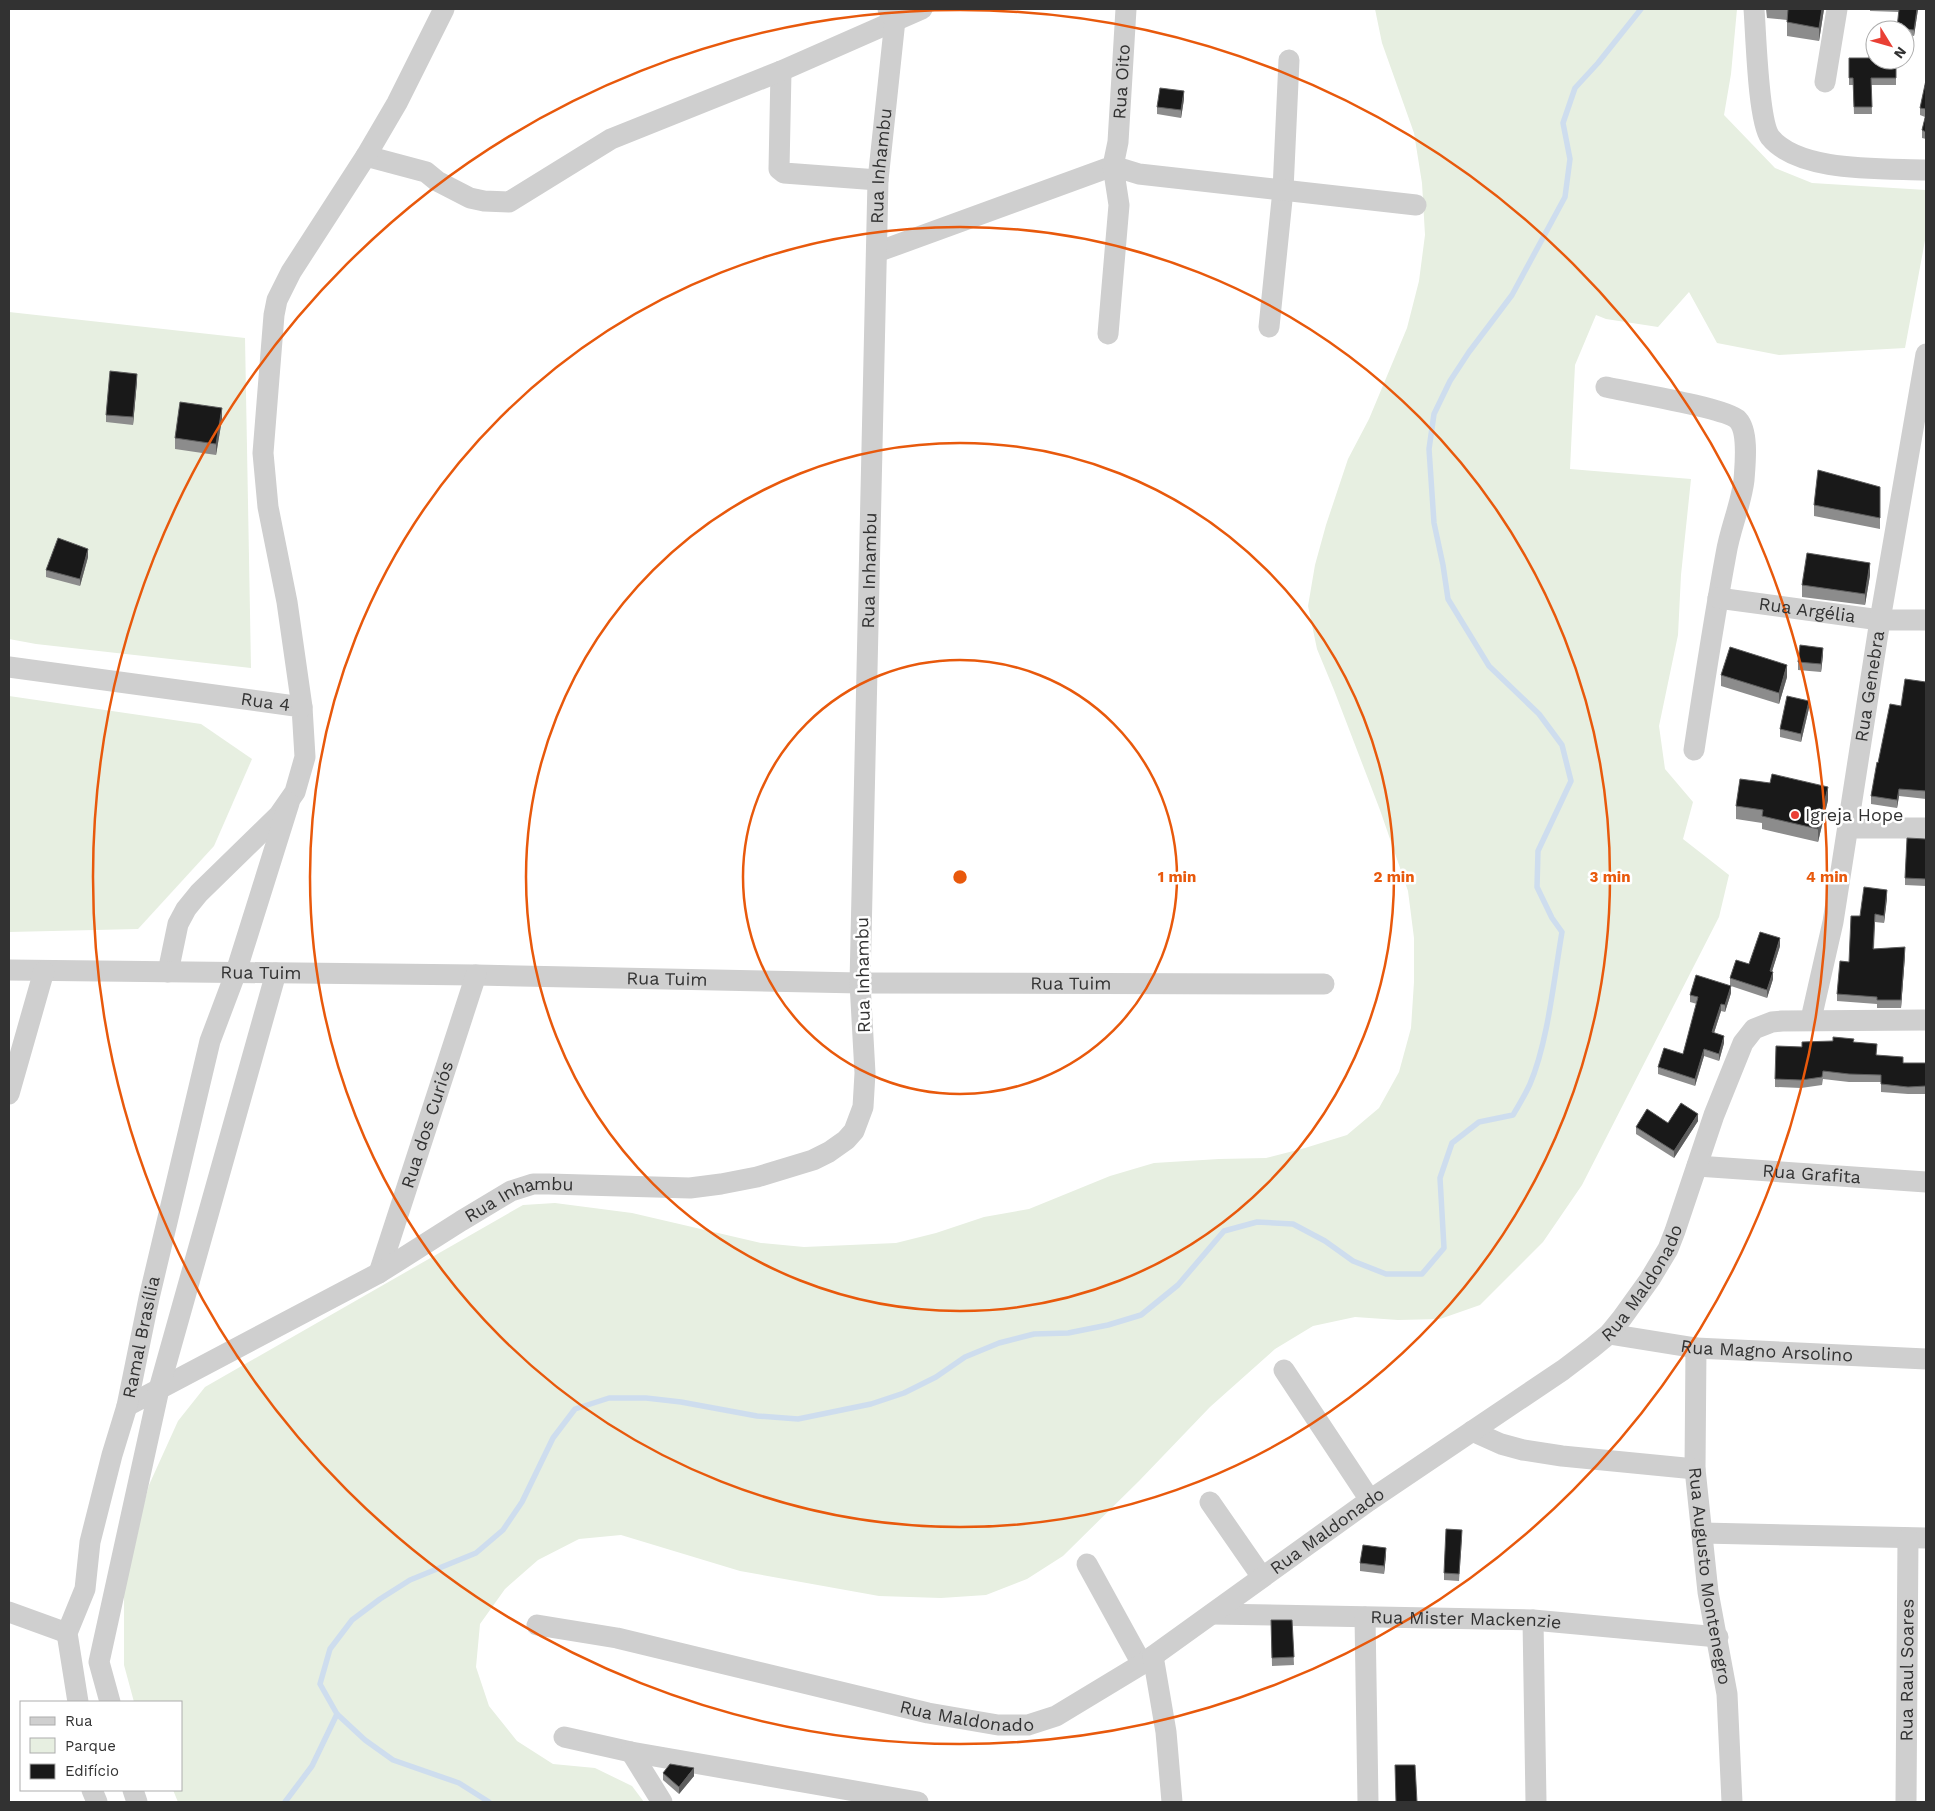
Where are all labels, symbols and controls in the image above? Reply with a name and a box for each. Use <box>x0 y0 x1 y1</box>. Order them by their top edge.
north arrow <box>1865 20 1915 70</box>
street label: Rua Oito <box>1108 44 1134 120</box>
text: N <box>1891 44 1910 62</box>
street label: Rua Inhambu <box>866 107 896 224</box>
street label: Rua Inhambu <box>857 512 881 629</box>
street label: Rua Argélia <box>1758 593 1857 627</box>
street label: Rua Genebra <box>1850 629 1888 743</box>
street label: Rua 4 <box>240 688 292 715</box>
place label: Igreja Hope <box>1805 804 1903 825</box>
marker: Igreja Hope <box>1789 809 1801 821</box>
centre of rings <box>951 868 969 886</box>
text: 1 min <box>1158 868 1196 886</box>
text: 2 min <box>1373 868 1415 886</box>
text: 3 min <box>1590 868 1630 886</box>
text: 4 min <box>1806 868 1848 886</box>
street label: Rua Inhambu <box>851 917 874 1033</box>
street label: Rua Tuim <box>220 961 302 983</box>
street label: Rua Tuim <box>626 967 708 990</box>
street label: Rua Tuim <box>1030 972 1111 994</box>
street label: Rua dos Curiós <box>396 1058 457 1191</box>
street label: Rua Grafita <box>1762 1160 1862 1187</box>
street label: Rua Inhambu <box>460 1173 574 1227</box>
street label: Rua Maldonado <box>1597 1222 1686 1346</box>
street label: Ramal Brasília <box>118 1274 164 1400</box>
street label: Rua Magno Arsolino <box>1679 1335 1854 1365</box>
street label: Rua Augusto Montenegro <box>1685 1466 1736 1686</box>
street label: Rua Maldonado <box>1266 1483 1388 1578</box>
street label: Rua Raul Soares <box>1895 1599 1918 1741</box>
street label: Rua Mister Mackenzie <box>1370 1606 1562 1633</box>
street label: Rua Maldonado <box>898 1696 1036 1736</box>
legend <box>20 1701 182 1791</box>
text: Rua <box>65 1712 93 1730</box>
text: Parque <box>65 1737 116 1755</box>
text: Edifício <box>65 1762 119 1780</box>

